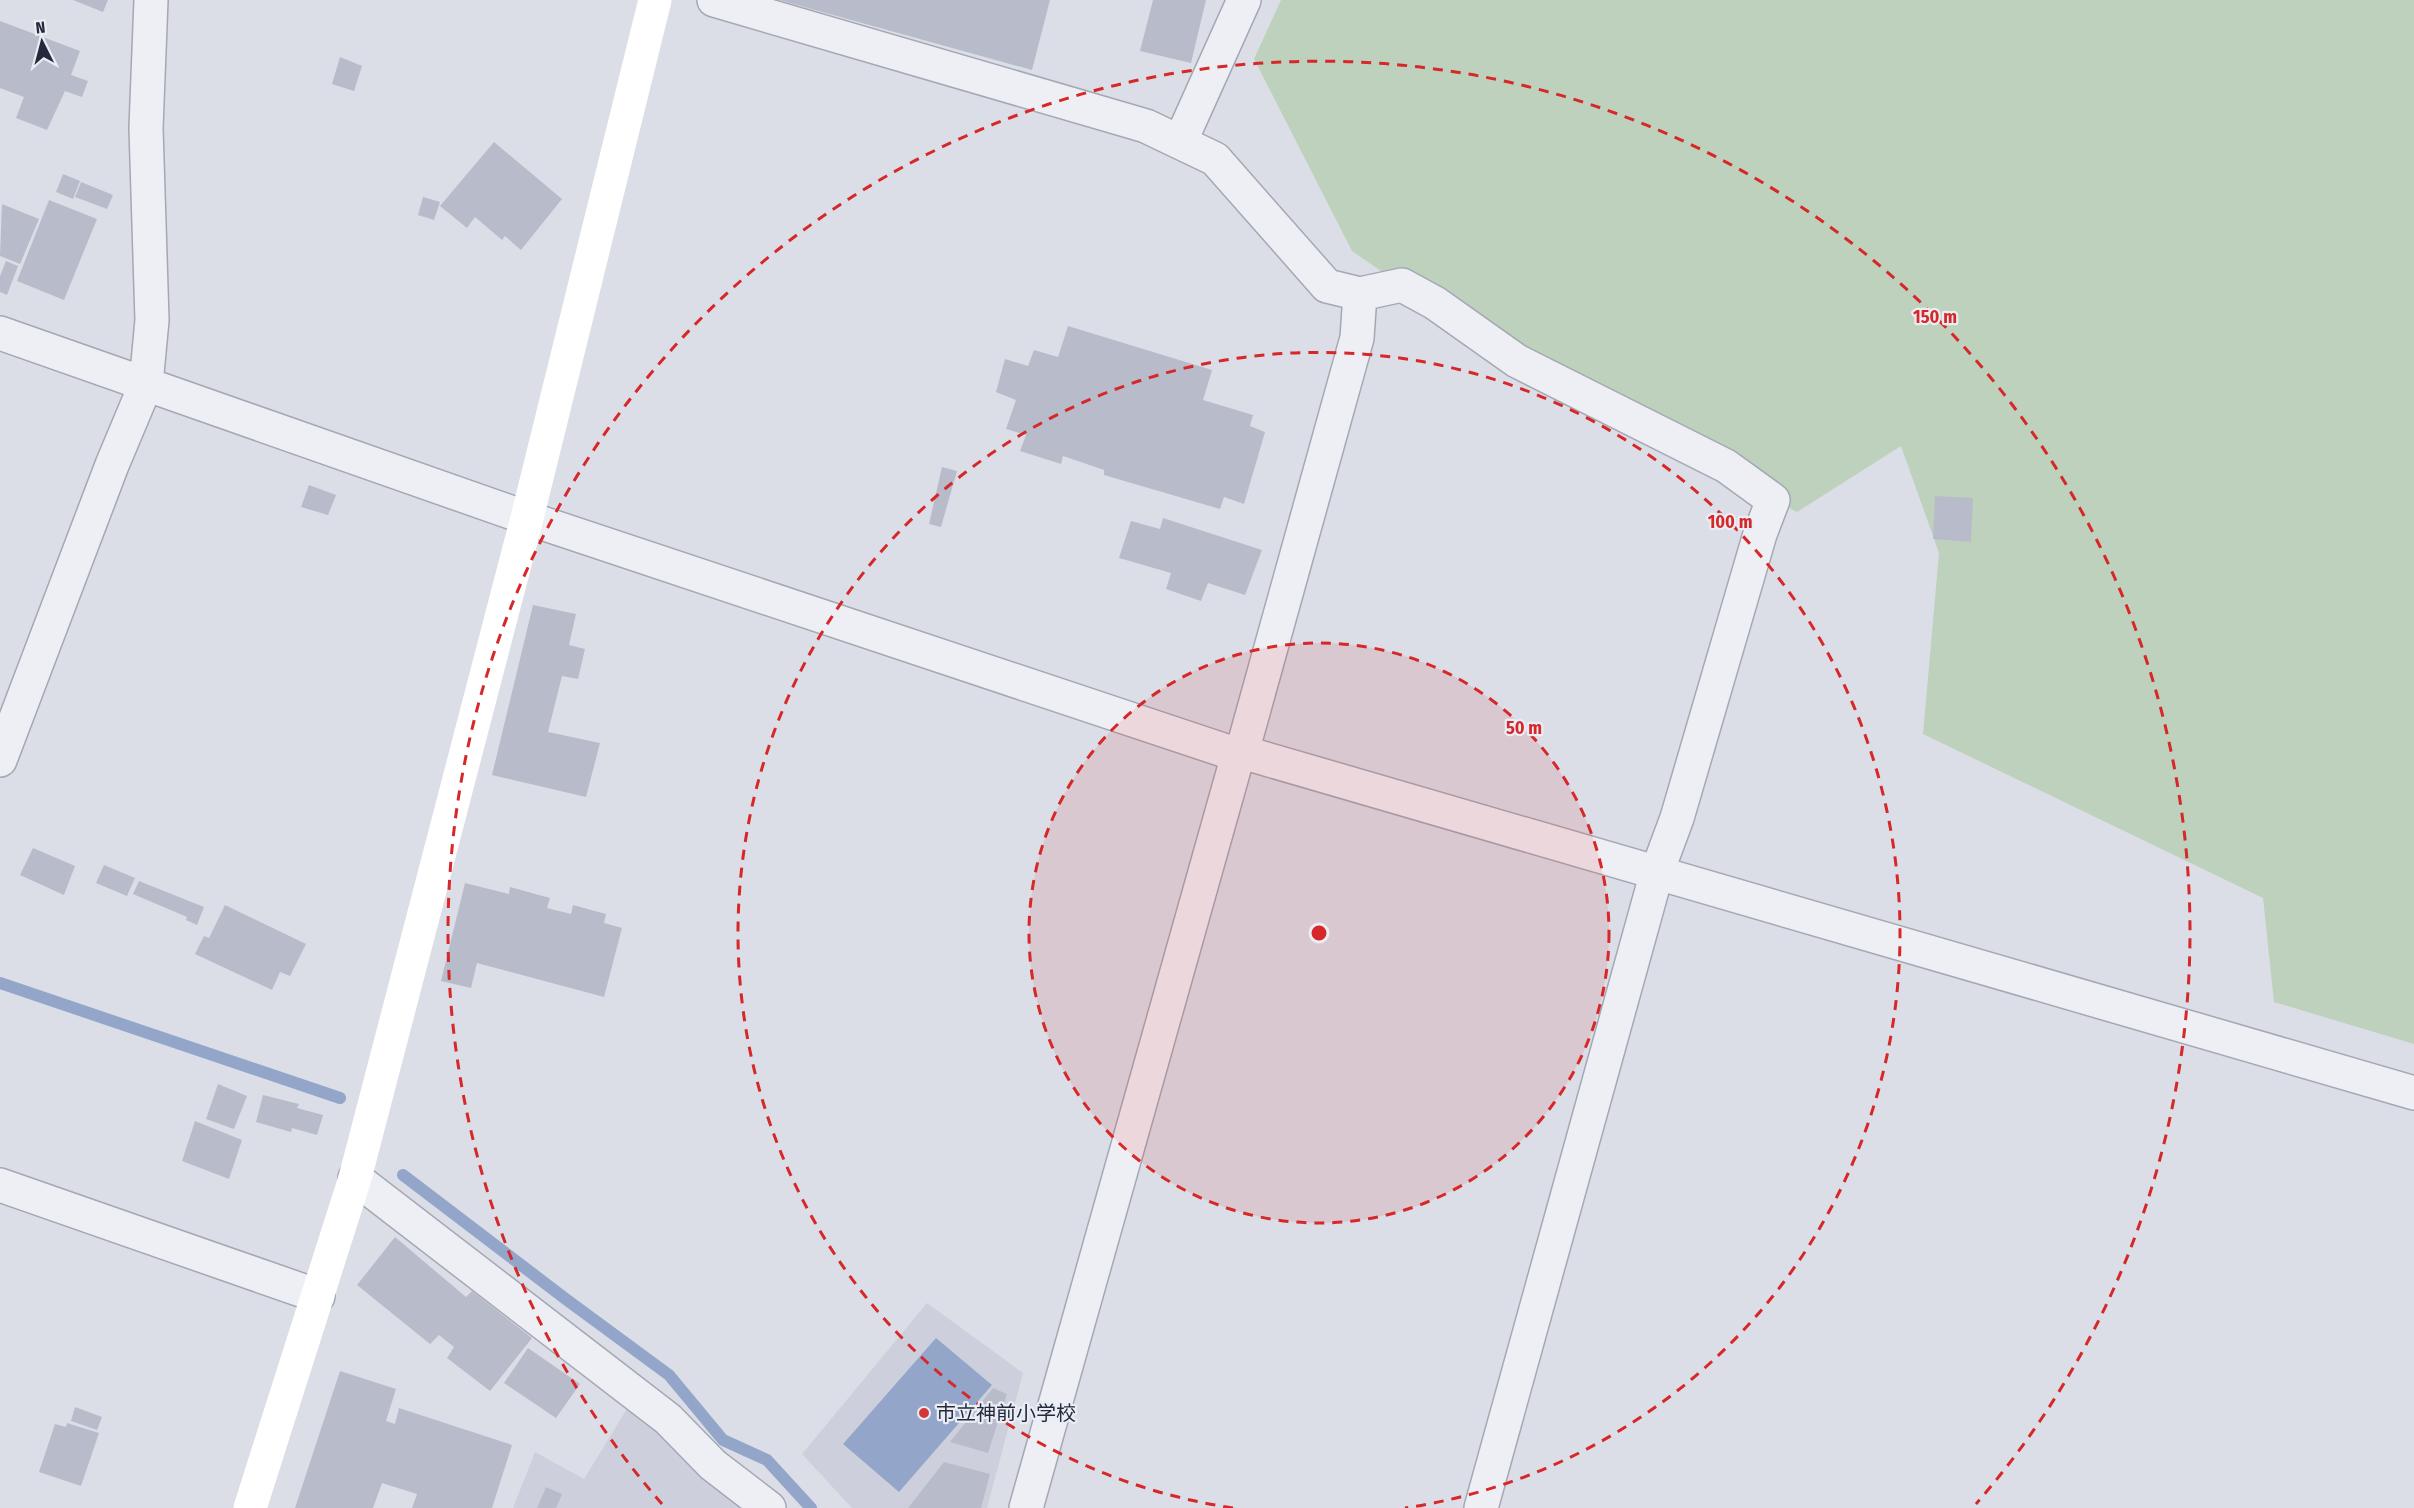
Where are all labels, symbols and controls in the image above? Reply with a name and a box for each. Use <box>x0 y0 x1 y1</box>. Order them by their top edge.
north arrow <box>12 12 72 72</box>
text: N <box>35 18 46 38</box>
text: 150 m <box>1913 306 1957 328</box>
text: 100 m <box>1708 511 1752 533</box>
text: 50 m <box>1506 717 1542 739</box>
centre of rings <box>1309 923 1329 943</box>
place label: 市立神前小学校 <box>936 1401 1076 1425</box>
marker: 市立神前小学校 <box>917 1406 931 1420</box>

